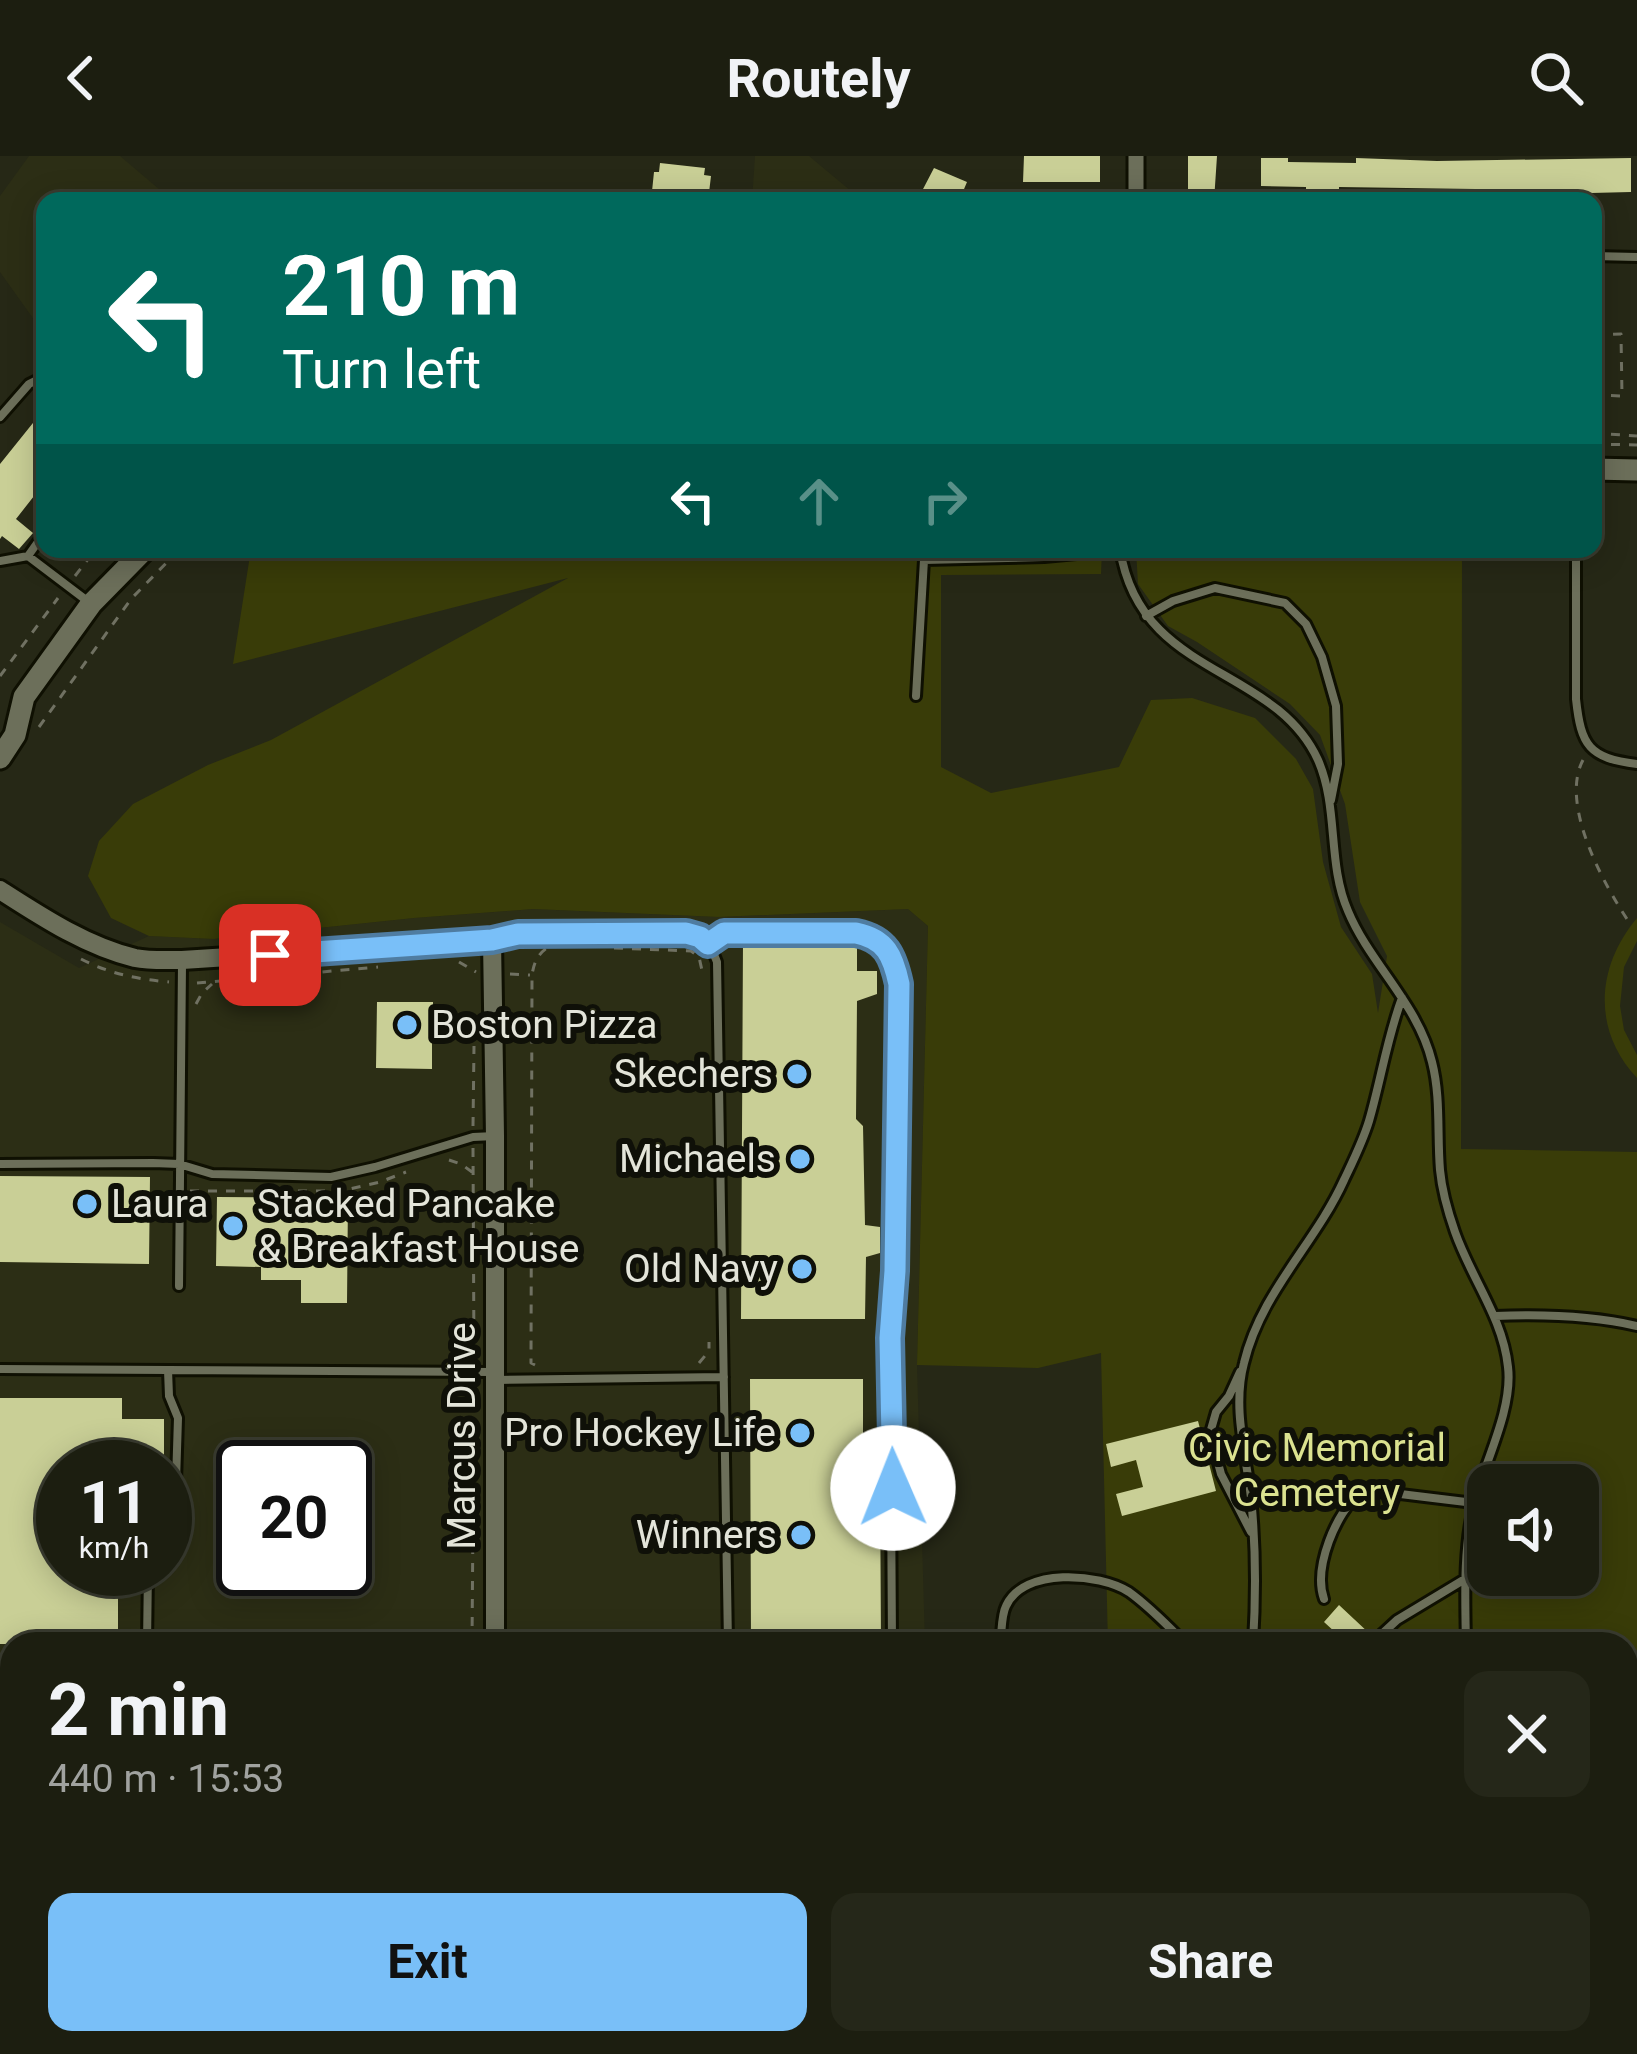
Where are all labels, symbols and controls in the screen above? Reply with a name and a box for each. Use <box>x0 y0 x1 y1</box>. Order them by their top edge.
icon: back <box>48 45 114 111</box>
icon: search <box>1523 45 1589 111</box>
text: Routely <box>726 47 911 110</box>
text: 210 m <box>282 237 520 336</box>
icon: left <box>84 240 240 396</box>
text: Turn left <box>282 338 481 401</box>
icon: left <box>660 468 726 534</box>
icon: ahead <box>786 468 852 534</box>
icon: right <box>912 468 978 534</box>
pin <box>219 904 321 1006</box>
icon: arrive <box>237 922 303 988</box>
place label: Boston Pizza <box>431 1002 658 1048</box>
marker: Boston Pizza <box>394 1012 420 1038</box>
place label: Skechers <box>614 1051 773 1097</box>
marker: Skechers <box>784 1061 810 1087</box>
place label: Michaels <box>619 1136 776 1182</box>
marker: Michaels <box>787 1146 813 1172</box>
place label: Laura <box>111 1181 208 1227</box>
place label: Stacked Pancake & Breakfast House <box>257 1181 579 1272</box>
marker: Laura <box>74 1191 100 1217</box>
marker: Stacked Pancake & Breakfast House <box>220 1213 246 1239</box>
place label: Old Navy <box>624 1246 778 1292</box>
marker: Old Navy <box>789 1256 815 1282</box>
street label: Marcus Drive <box>439 1322 485 1550</box>
place label: Pro Hockey Life <box>504 1410 776 1456</box>
marker: Pro Hockey Life <box>787 1420 813 1446</box>
position arrow <box>830 1425 956 1551</box>
park label: Civic Memorial Cemetery <box>1188 1425 1446 1516</box>
speed limit sign: 20 <box>216 1440 372 1596</box>
map controls <box>1467 1464 1599 1596</box>
button: sound <box>1467 1464 1599 1596</box>
text: 11 <box>80 1467 148 1538</box>
place label: Winners <box>636 1512 777 1558</box>
marker: Winners <box>788 1522 814 1548</box>
text: km/h <box>79 1530 149 1565</box>
text: 2 min <box>48 1668 229 1753</box>
button: close <box>1464 1671 1590 1797</box>
text: 440 m · 15:53 <box>48 1756 284 1802</box>
button: Exit <box>48 1893 807 2031</box>
button: Share <box>831 1893 1590 2031</box>

